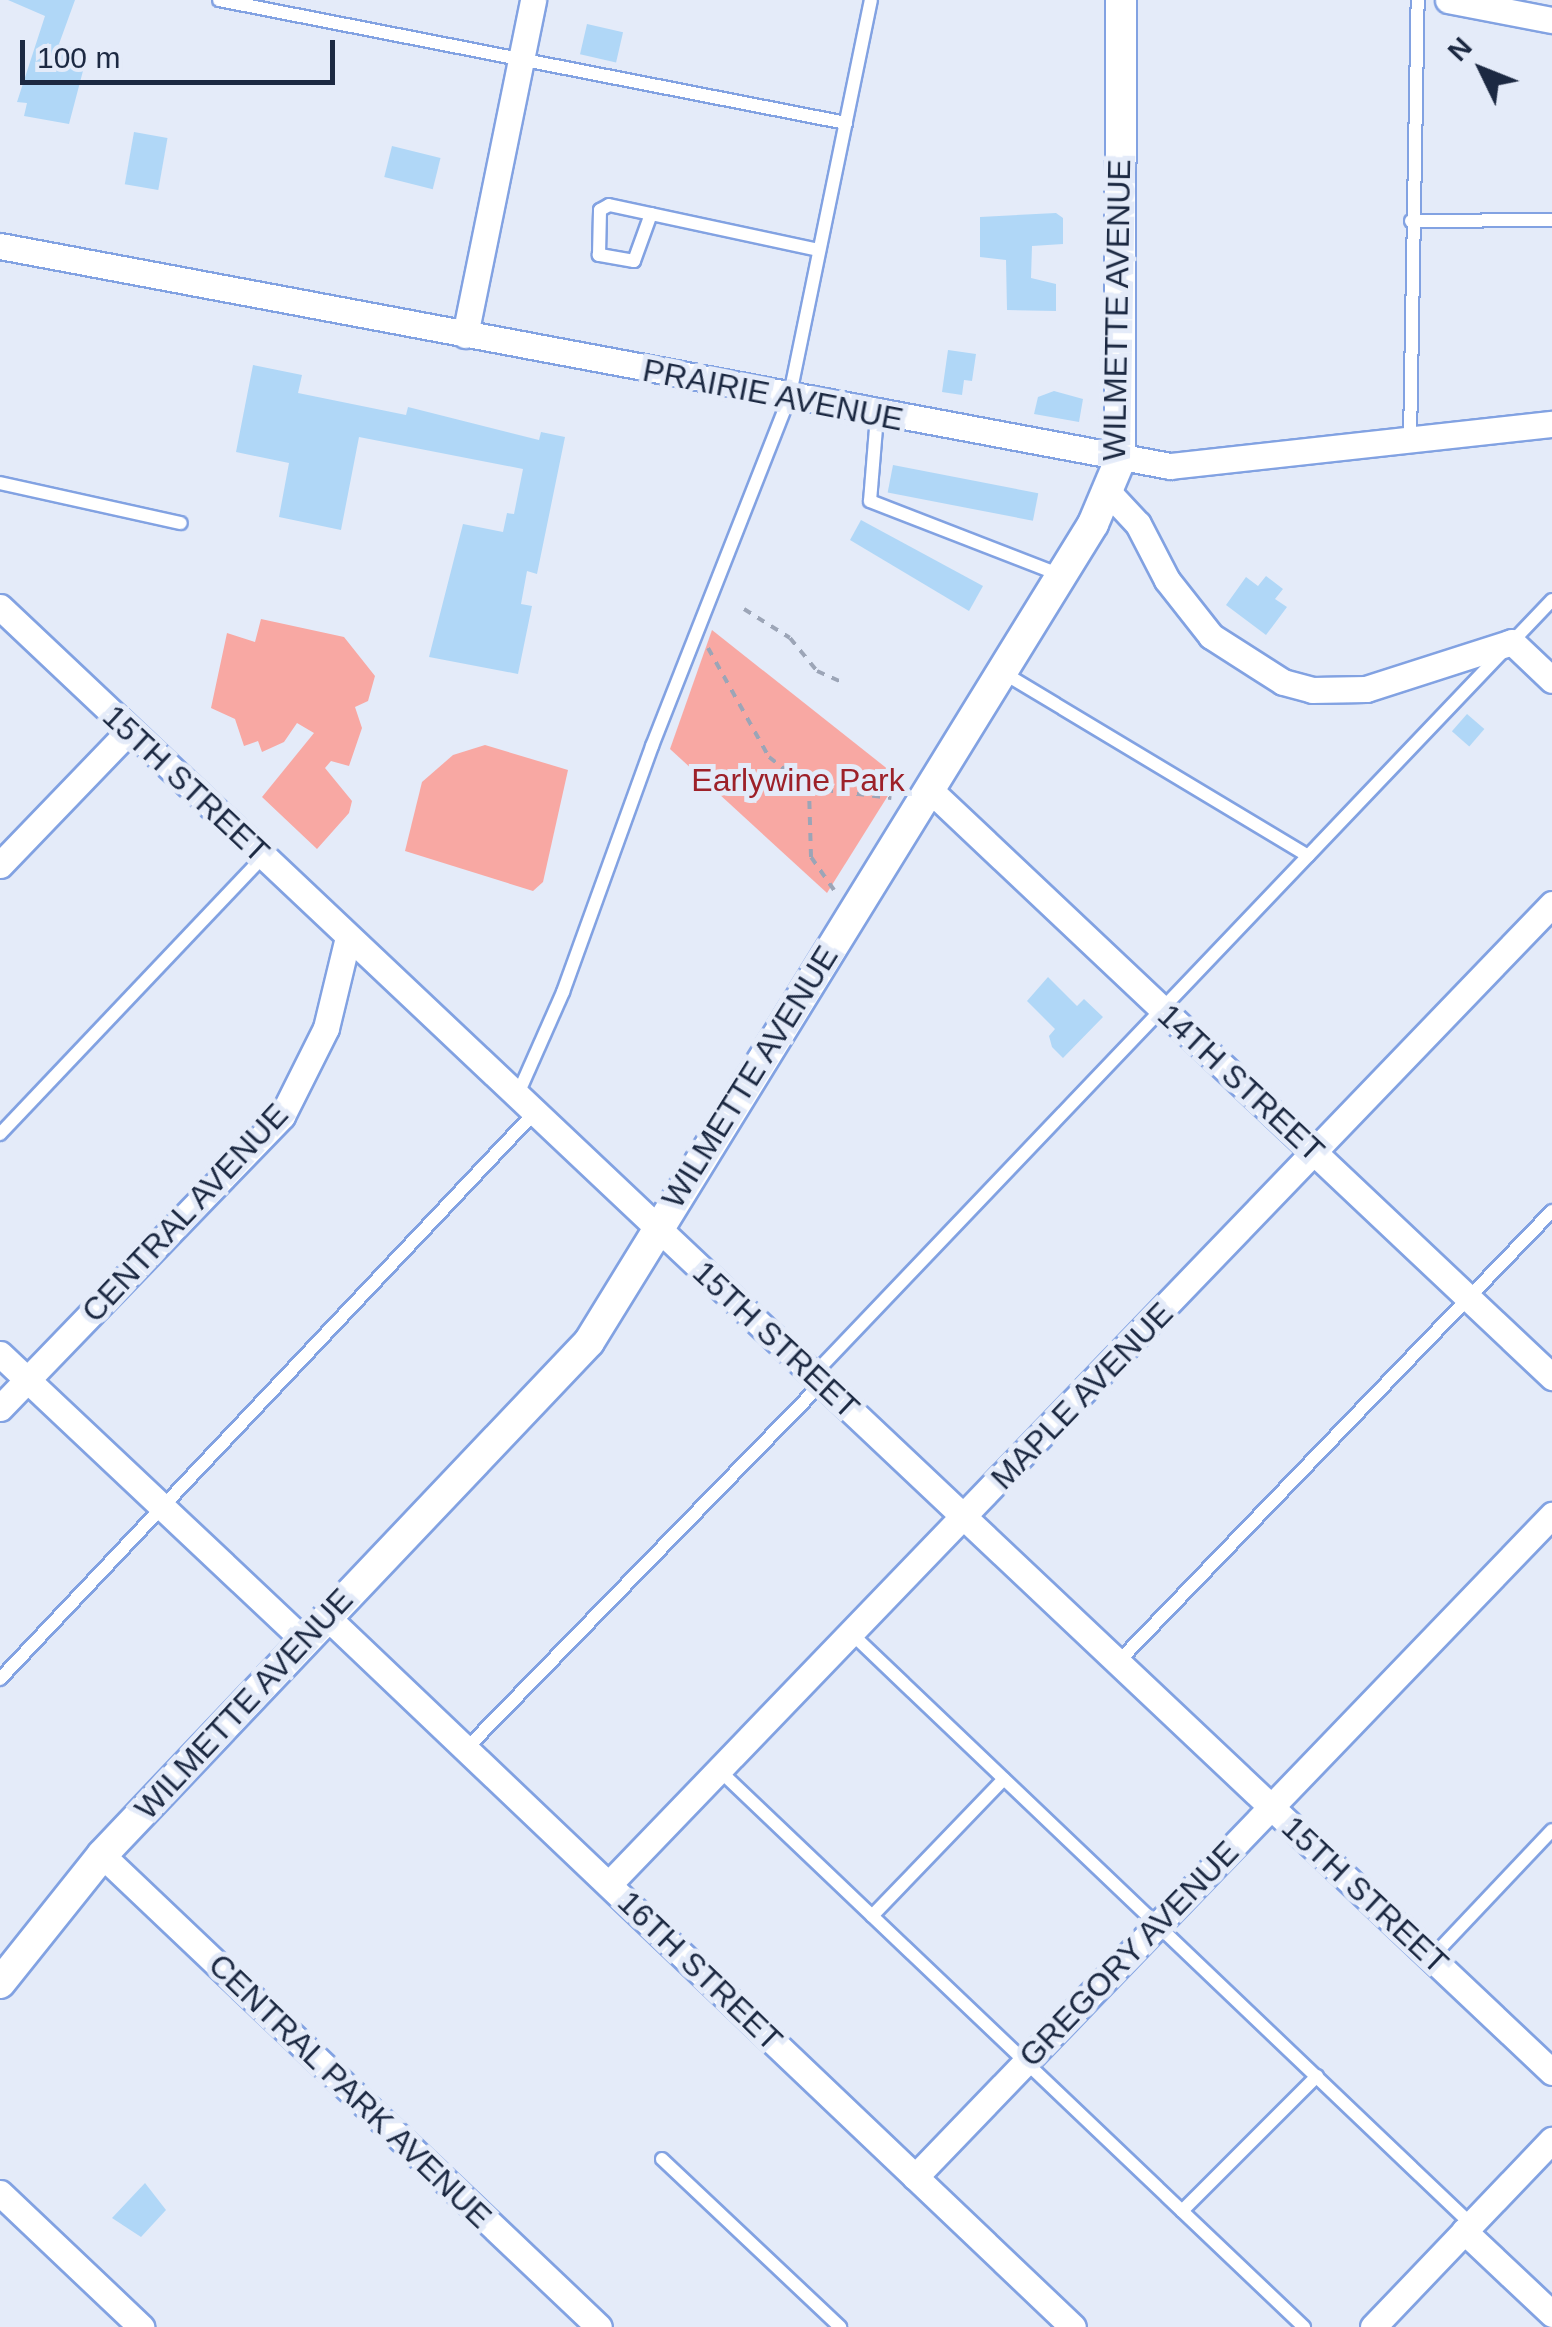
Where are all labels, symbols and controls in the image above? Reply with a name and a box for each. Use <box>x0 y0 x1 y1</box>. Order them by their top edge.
scale bar <box>25 20 340 82</box>
north arrow <box>1432 20 1532 120</box>
text: N <box>1441 31 1478 67</box>
text: 100 m <box>37 41 120 74</box>
street label: WILMETTE AVENUE <box>1095 158 1139 462</box>
street label: PRAIRIE AVENUE <box>639 351 907 439</box>
street label: 15TH STREET <box>95 697 277 871</box>
park label: Earlywine Park <box>691 761 905 799</box>
street label: WILMETTE AVENUE <box>653 938 847 1216</box>
street label: 14TH STREET <box>1150 996 1332 1170</box>
street label: CENTRAL AVENUE <box>73 1095 297 1331</box>
street label: 15TH STREET <box>685 1253 867 1427</box>
street label: MAPLE AVENUE <box>983 1294 1181 1498</box>
street label: WILMETTE AVENUE <box>126 1580 362 1828</box>
street label: 15TH STREET <box>1274 1808 1456 1982</box>
street label: GREGORY AVENUE <box>1011 1832 1247 2076</box>
street label: 16TH STREET <box>610 1883 790 2059</box>
street label: CENTRAL PARK AVENUE <box>200 1945 500 2237</box>

